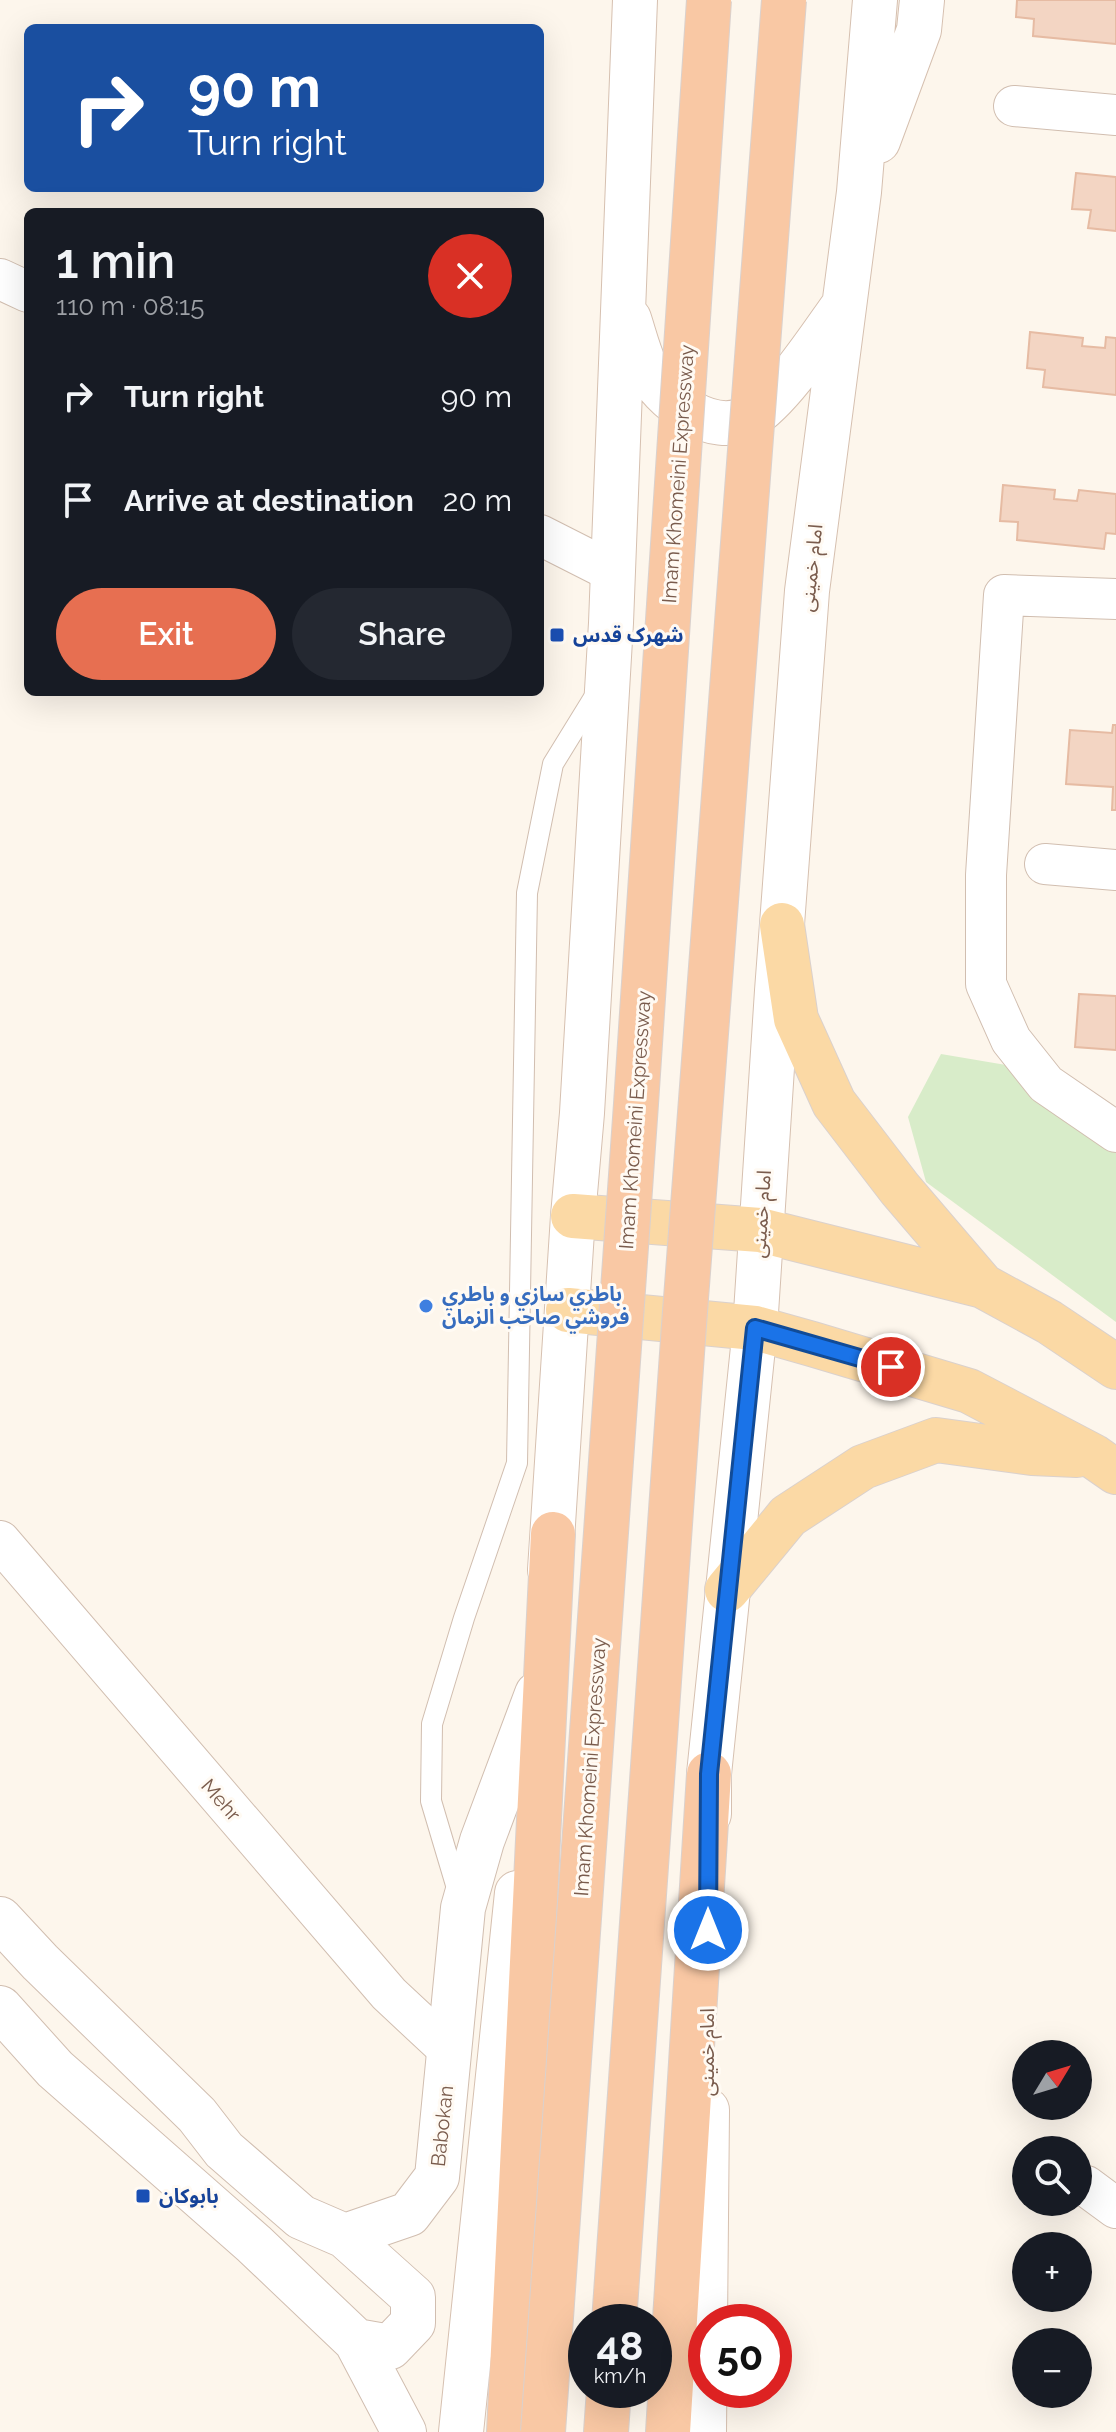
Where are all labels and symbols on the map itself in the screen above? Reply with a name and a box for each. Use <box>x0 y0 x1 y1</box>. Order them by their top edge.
street label: Imam Khomeini Expressway <box>657 344 699 604</box>
street label: امام خمینی <box>794 523 831 613</box>
place label: شهرک قدس <box>573 623 684 647</box>
marker: شهرک قدس <box>548 626 566 644</box>
street label: Imam Khomeini Expressway <box>614 990 656 1250</box>
street label: امام خمینی <box>746 1169 779 1259</box>
place label: باطري سازي و باطري فروشي صاحب الزمان <box>442 1282 629 1334</box>
marker: باطري سازي و باطري فروشي صاحب الزمان <box>417 1297 435 1315</box>
pin <box>857 1333 925 1401</box>
street label: Imam Khomeini Expressway <box>569 1637 611 1897</box>
street label: Mehr <box>196 1774 246 1826</box>
position arrow <box>666 1888 750 1972</box>
street label: امام خمینی <box>695 2008 722 2096</box>
north arrow <box>1012 2040 1092 2120</box>
street label: Babokan <box>426 2084 458 2168</box>
place label: بابوکان <box>159 2184 219 2208</box>
marker: بابوکان <box>134 2187 152 2205</box>
speed limit sign: 50 <box>688 2304 792 2408</box>

